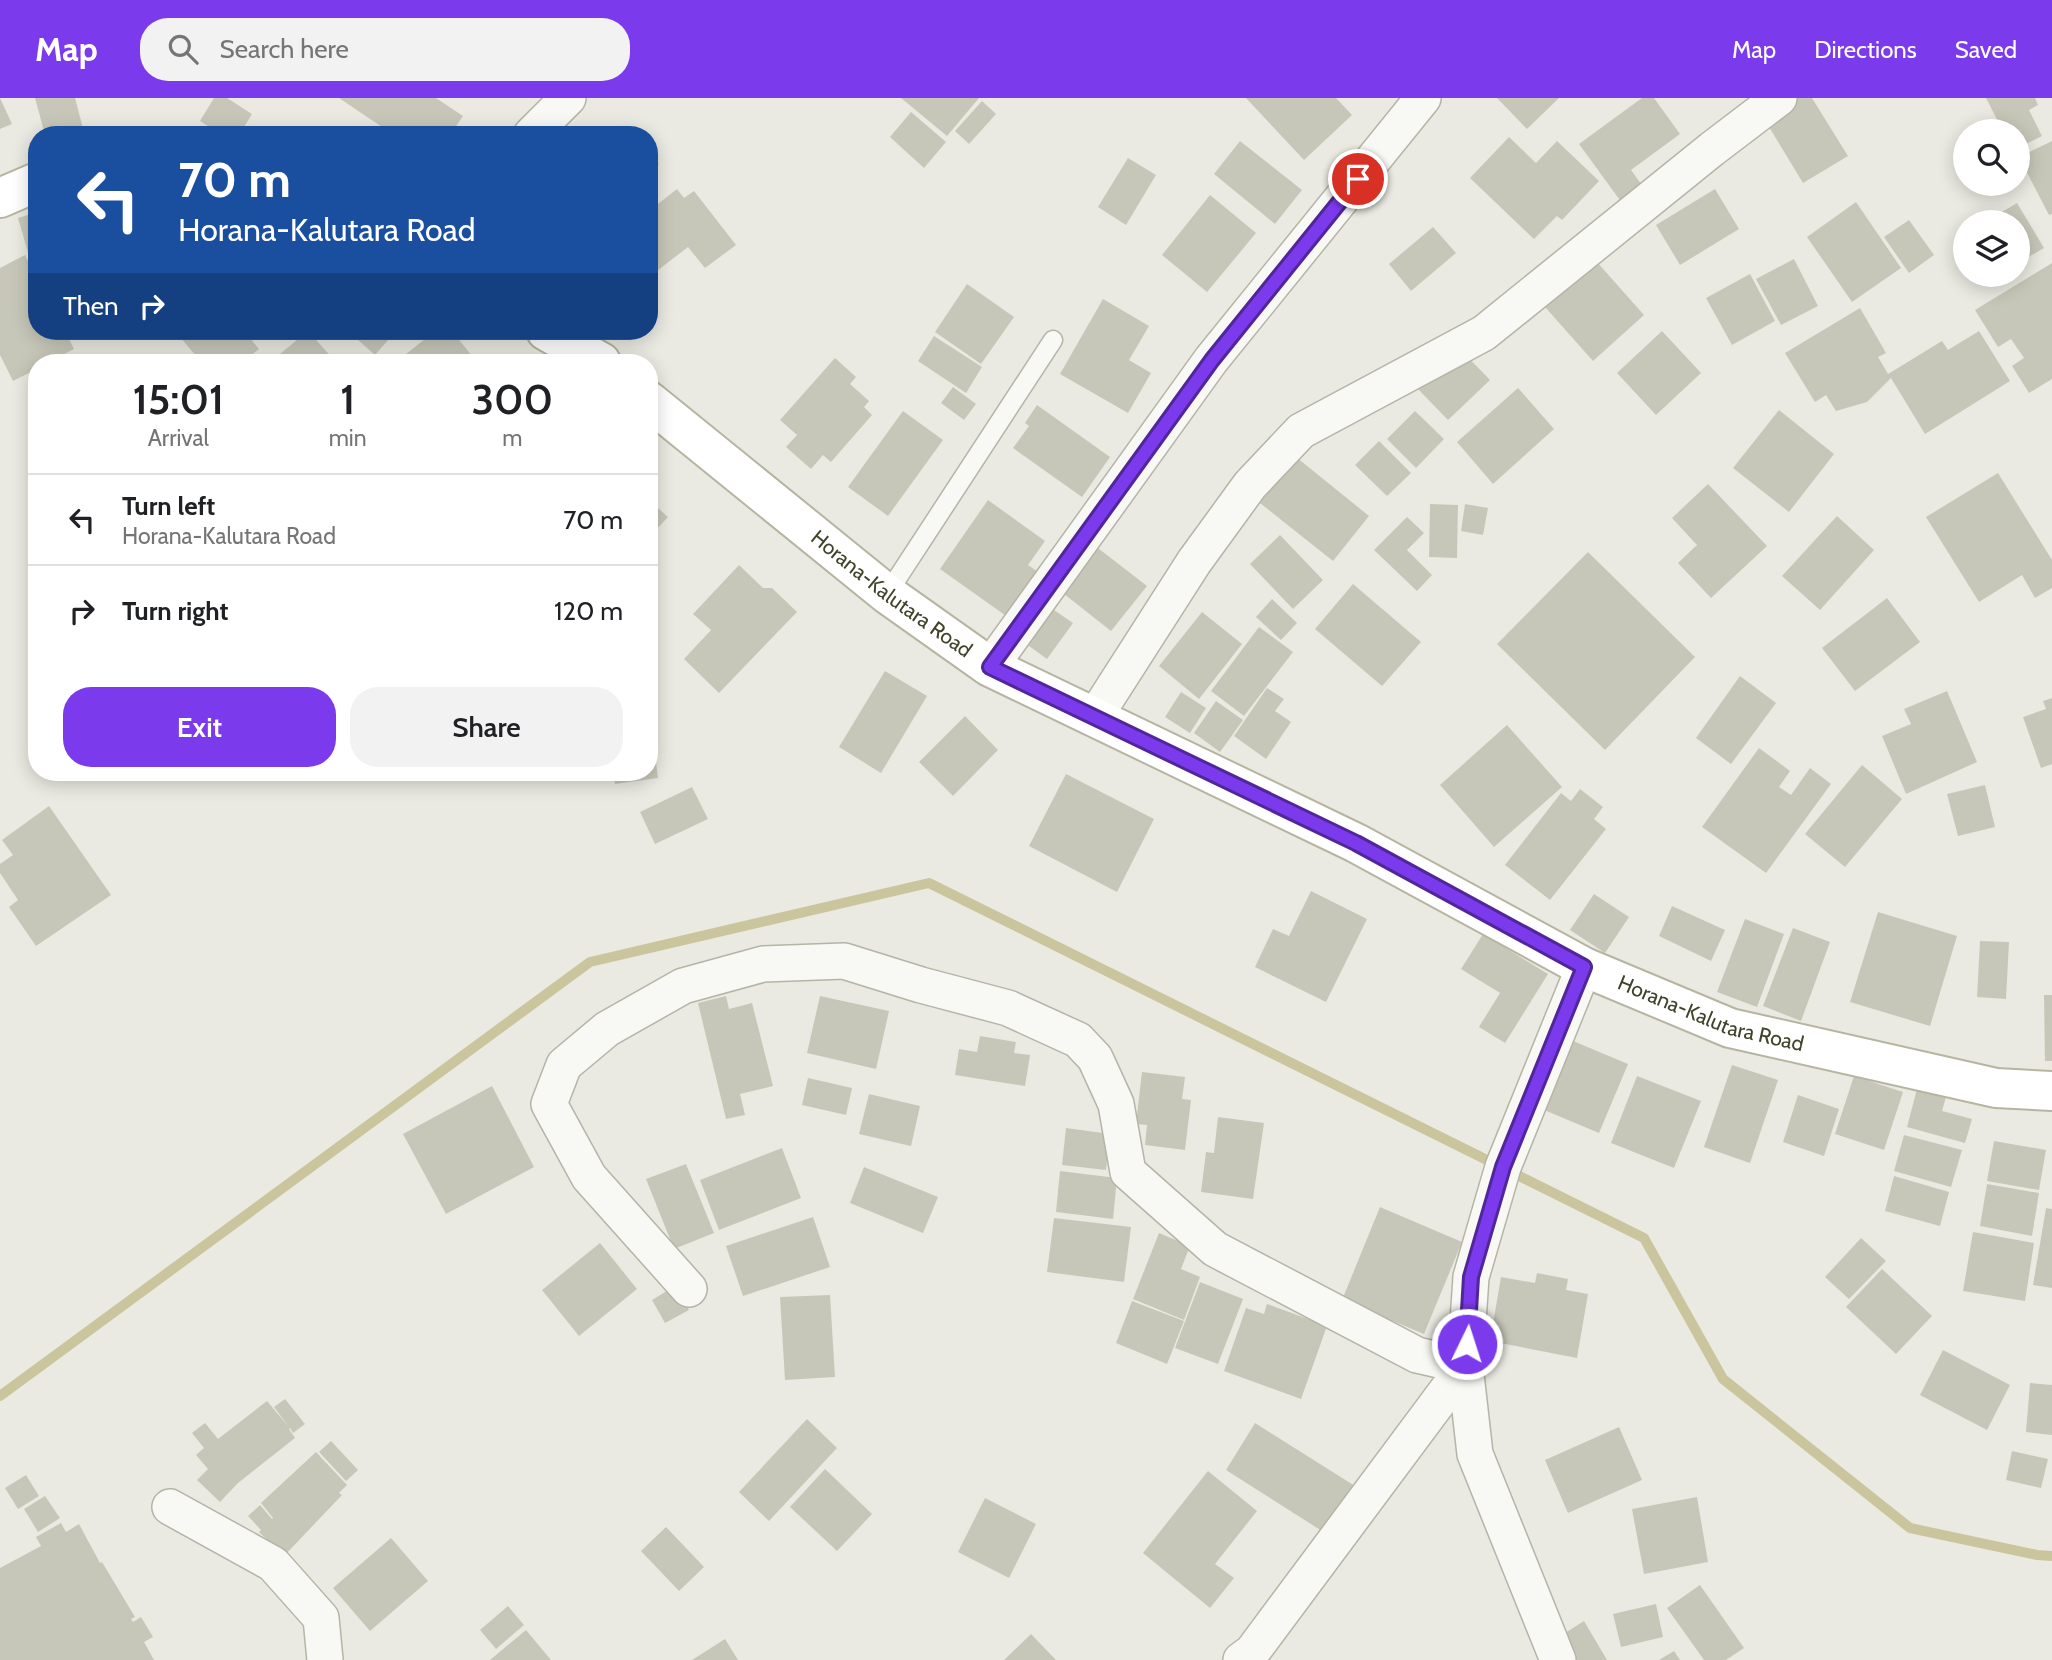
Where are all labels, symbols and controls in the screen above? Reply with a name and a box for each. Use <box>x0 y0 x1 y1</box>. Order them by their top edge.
search box <box>140 18 630 81</box>
text: Map <box>35 29 98 69</box>
icon: search <box>164 30 202 68</box>
text: Search here <box>220 33 349 65</box>
text: Map <box>1732 35 1776 64</box>
text: Directions <box>1814 35 1917 64</box>
text: Saved <box>1955 35 2017 64</box>
map controls <box>1953 119 2030 287</box>
button: search <box>1953 119 2030 196</box>
pin <box>1328 149 1388 209</box>
text: 70 m <box>178 150 291 209</box>
icon: left <box>63 154 154 245</box>
icon: arrive <box>1339 160 1377 198</box>
text: Horana-Kalutara Road <box>178 210 476 249</box>
button: layers <box>1953 210 2030 287</box>
icon: right <box>133 287 171 325</box>
text: Then <box>63 290 119 322</box>
text: 15:01 <box>133 373 224 425</box>
text: 1 <box>340 373 355 425</box>
text: 300 <box>471 373 553 425</box>
text: Arrival <box>148 424 209 452</box>
text: min <box>329 424 367 452</box>
text: m <box>502 424 522 452</box>
text: Turn left <box>122 490 215 522</box>
icon: left <box>63 501 101 539</box>
text: 70 m <box>563 504 623 536</box>
text: Horana-Kalutara Road <box>122 522 336 550</box>
street label: Horana-Kalutara Road <box>806 525 977 662</box>
icon: right <box>63 592 101 630</box>
text: Turn right <box>122 595 228 627</box>
text: 120 m <box>554 595 623 627</box>
button: Exit <box>63 687 336 767</box>
button: Share <box>350 687 623 767</box>
street label: Horana-Kalutara Road <box>1614 970 1806 1056</box>
position arrow <box>1430 1307 1504 1381</box>

